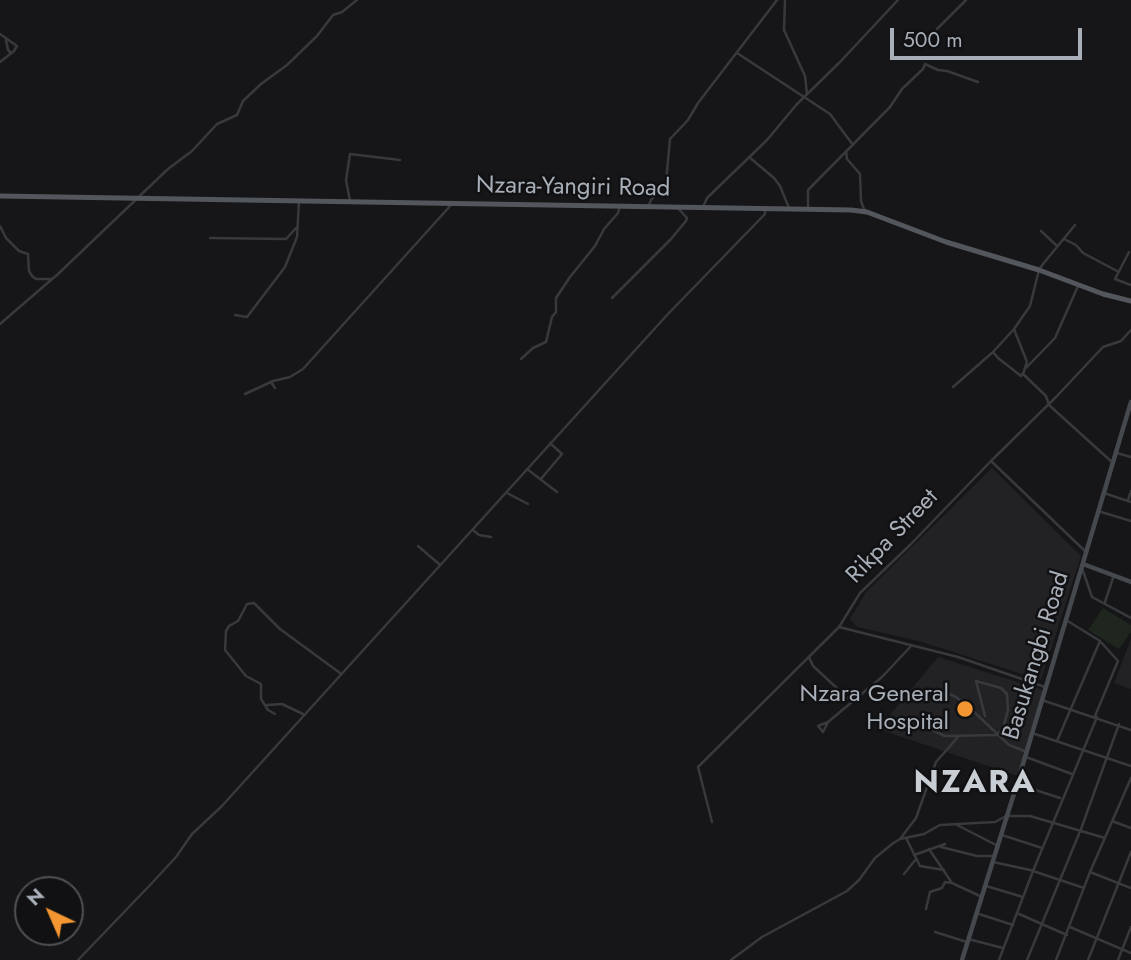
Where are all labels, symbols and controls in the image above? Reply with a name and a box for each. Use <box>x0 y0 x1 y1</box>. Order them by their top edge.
scale bar <box>893 14 1086 58</box>
text: 500 m <box>903 25 963 55</box>
street label: Nzara-Yangiri Road <box>475 172 671 204</box>
street label: Rikpa Street <box>841 484 945 590</box>
street label: Basukangbi Road <box>998 568 1076 744</box>
place label: Nzara General Hospital <box>800 681 949 737</box>
marker: Nzara General Hospital <box>955 699 975 719</box>
district label: NZARA <box>914 765 1036 803</box>
north arrow <box>14 876 84 946</box>
text: N <box>21 882 50 912</box>

